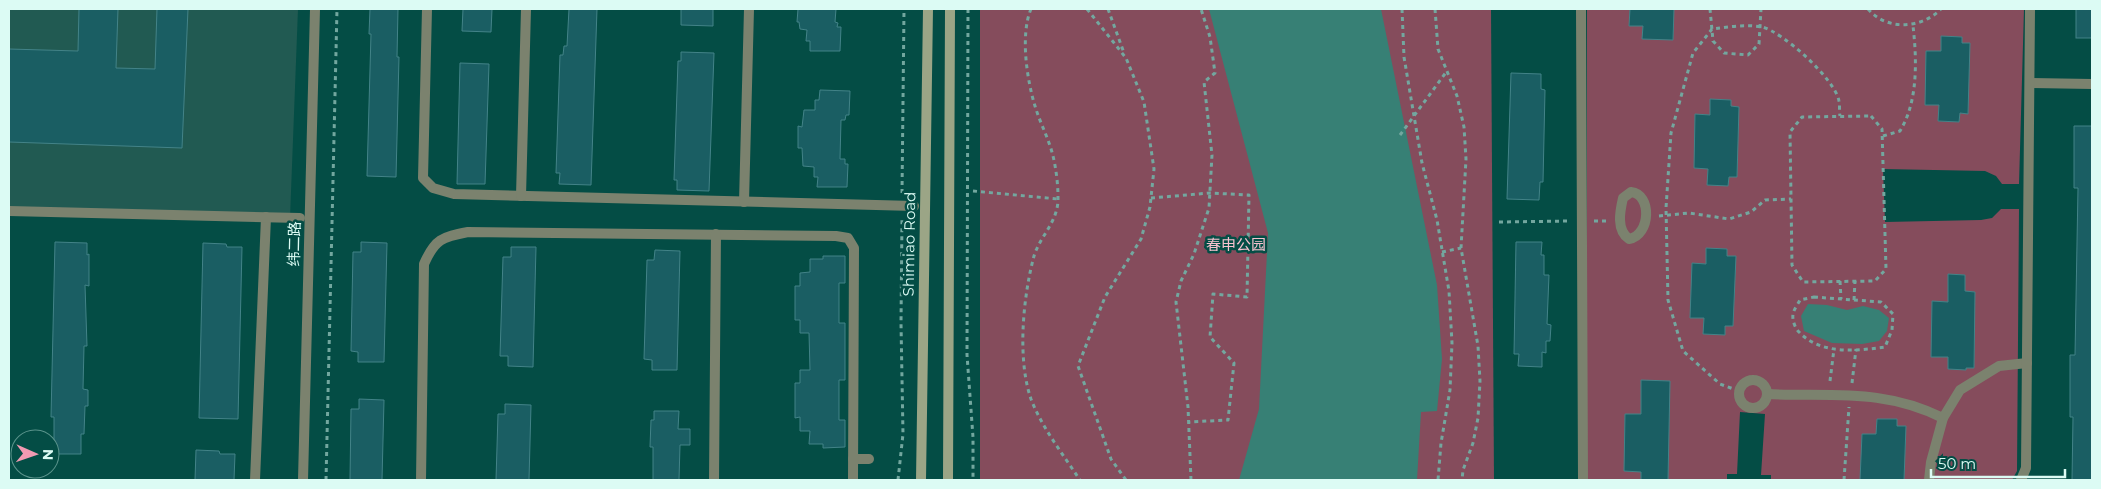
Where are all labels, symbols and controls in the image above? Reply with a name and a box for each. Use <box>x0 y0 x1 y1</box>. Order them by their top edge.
street label: Shimiao Road <box>899 191 919 297</box>
street label: 纬二路 <box>284 221 304 267</box>
park label: 春申公园 <box>1206 235 1266 254</box>
north arrow <box>10 429 60 479</box>
scale bar <box>1931 446 2065 478</box>
text: N <box>39 448 57 460</box>
text: 50 m <box>1938 454 1976 473</box>

